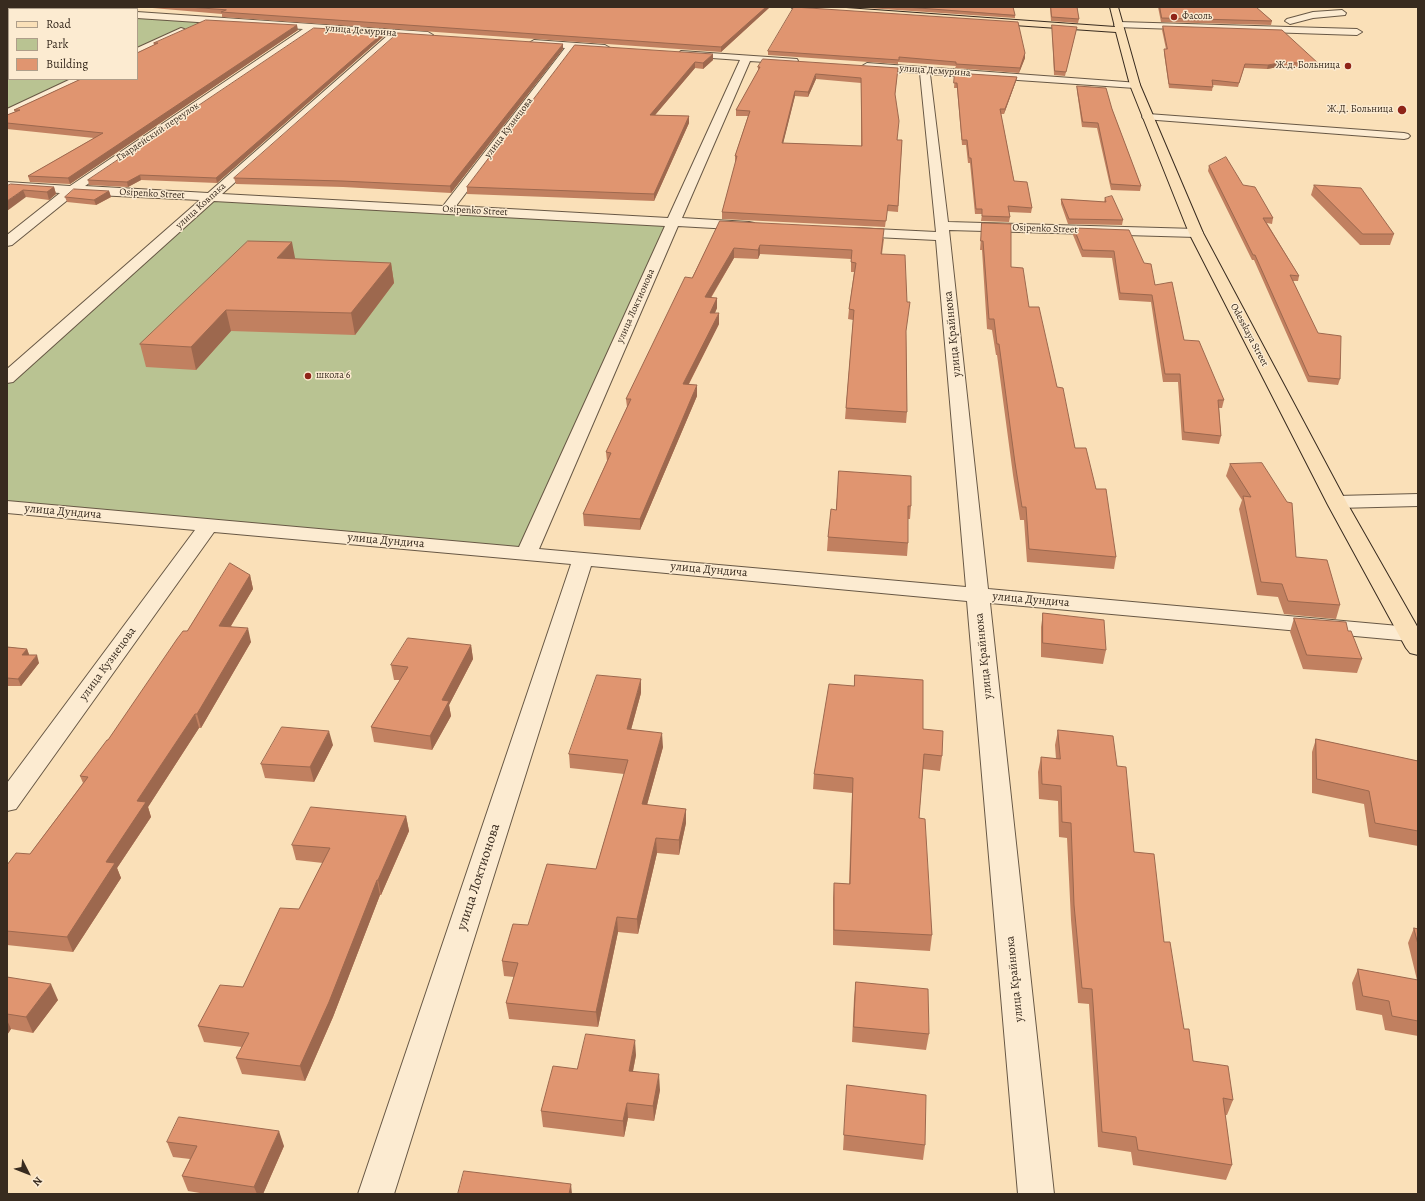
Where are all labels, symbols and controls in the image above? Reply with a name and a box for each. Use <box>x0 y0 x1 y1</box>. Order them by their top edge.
legend <box>8 8 138 80</box>
place label: Фасоль <box>1182 11 1212 23</box>
marker: Фасоль <box>1169 12 1179 22</box>
text: Road <box>46 16 71 32</box>
street label: улица Демурина <box>325 23 397 39</box>
text: Park <box>46 36 69 52</box>
text: Building <box>46 56 88 72</box>
place label: Ж.д. Больница <box>1276 60 1340 72</box>
marker: Ж.д. Больница <box>1343 61 1353 71</box>
street label: улица Демурина <box>899 63 971 79</box>
street label: улица Кузнецова <box>482 95 536 161</box>
street label: Гвардейский переулок <box>114 100 202 164</box>
place label: Ж.Д. Больница <box>1327 104 1393 116</box>
marker: Ж.Д. Больница <box>1396 104 1408 116</box>
street label: улица Ковпака <box>173 180 229 232</box>
street label: Osipenko Street <box>119 186 185 202</box>
street label: Osipenko Street <box>442 203 508 219</box>
street label: Osipenko Street <box>1012 222 1078 236</box>
street label: улица Локтионова <box>614 267 658 345</box>
street label: улица Крайнюка <box>941 290 965 378</box>
street label: Odesskaya Street <box>1227 301 1271 369</box>
place label: школа 6 <box>316 370 350 382</box>
marker: школа 6 <box>303 371 313 381</box>
street label: улица Дундича <box>24 501 102 523</box>
street label: улица Дундича <box>347 530 425 552</box>
street label: улица Дундича <box>670 559 748 581</box>
street label: улица Дундича <box>992 589 1070 611</box>
street label: улица Крайнюка <box>972 612 996 700</box>
street label: улица Кузнецова <box>77 624 139 704</box>
street label: улица Локтионова <box>454 821 504 933</box>
street label: улица Крайнюка <box>1003 935 1027 1023</box>
north arrow <box>8 1153 48 1193</box>
text: N <box>29 1173 46 1189</box>

